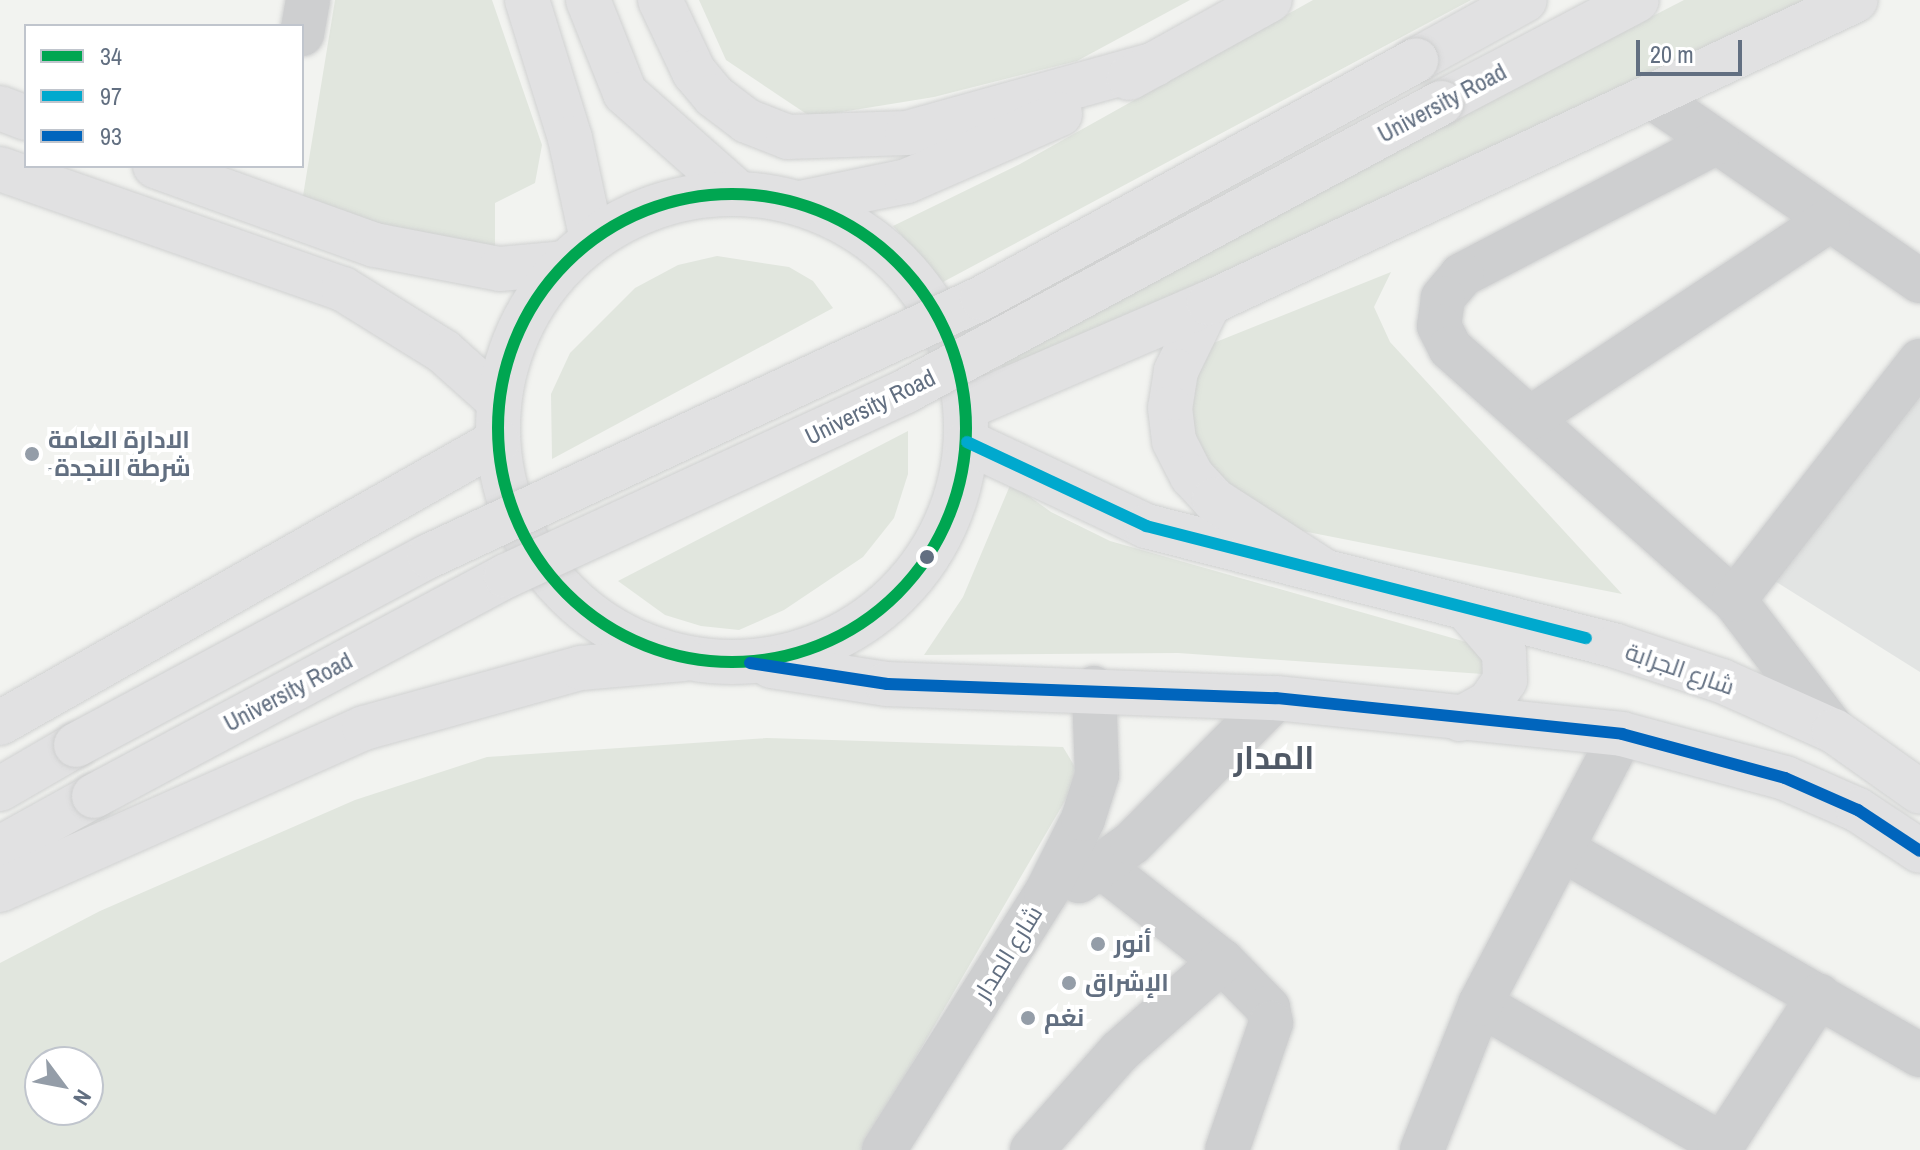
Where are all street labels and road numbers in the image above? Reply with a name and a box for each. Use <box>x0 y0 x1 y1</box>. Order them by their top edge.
street label: University Road <box>1373 57 1511 149</box>
street label: University Road <box>800 363 940 451</box>
street label: شارع الجرابة <box>1622 637 1738 701</box>
street label: University Road <box>219 646 357 738</box>
street label: شارع المدار <box>967 900 1049 1006</box>

